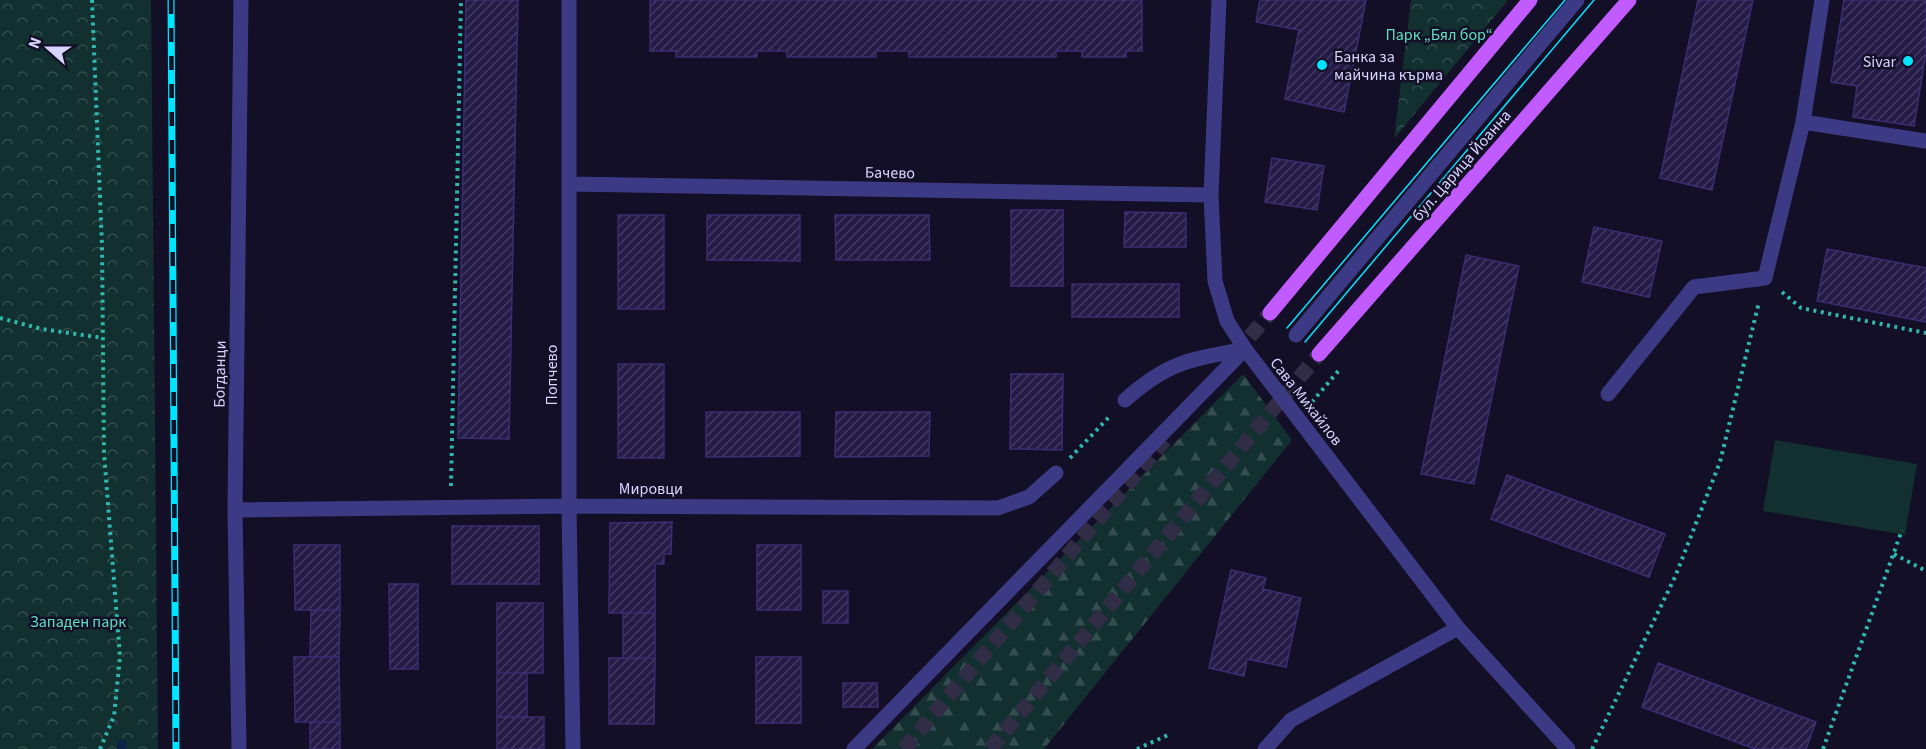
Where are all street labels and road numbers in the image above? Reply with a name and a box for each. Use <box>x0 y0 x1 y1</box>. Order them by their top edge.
street label: бул. Царица Йоанна <box>1407 105 1516 226</box>
street label: Бачево <box>865 162 915 184</box>
street label: Богданци <box>208 340 232 408</box>
street label: Попчево <box>541 345 563 405</box>
street label: Сава Михайлов <box>1265 353 1348 450</box>
street label: Мировци <box>619 478 683 500</box>

